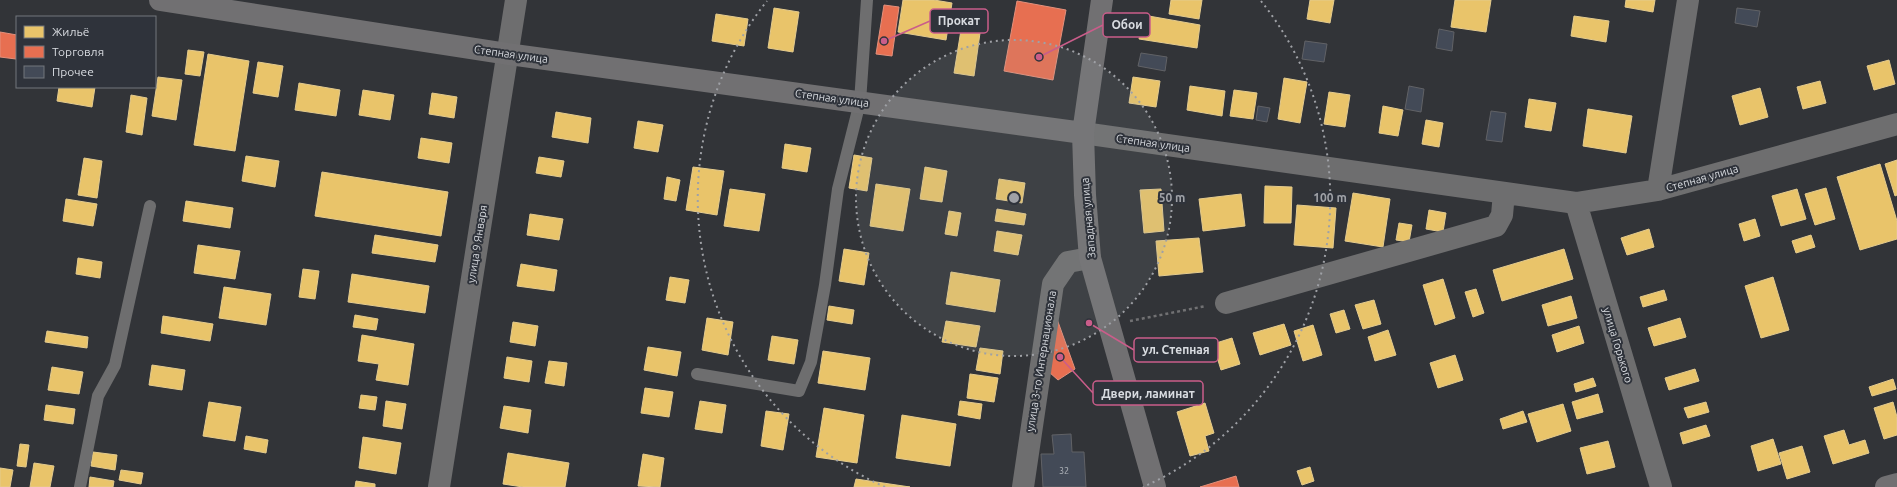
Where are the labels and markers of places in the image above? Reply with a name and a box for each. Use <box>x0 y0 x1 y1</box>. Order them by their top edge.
callout: Прокат <box>930 9 988 33</box>
callout: Обои <box>1103 13 1150 37</box>
centre of rings <box>1007 191 1021 205</box>
callout: ул. Степная <box>1134 338 1218 362</box>
callout: Двери, ламинат <box>1093 381 1203 405</box>

